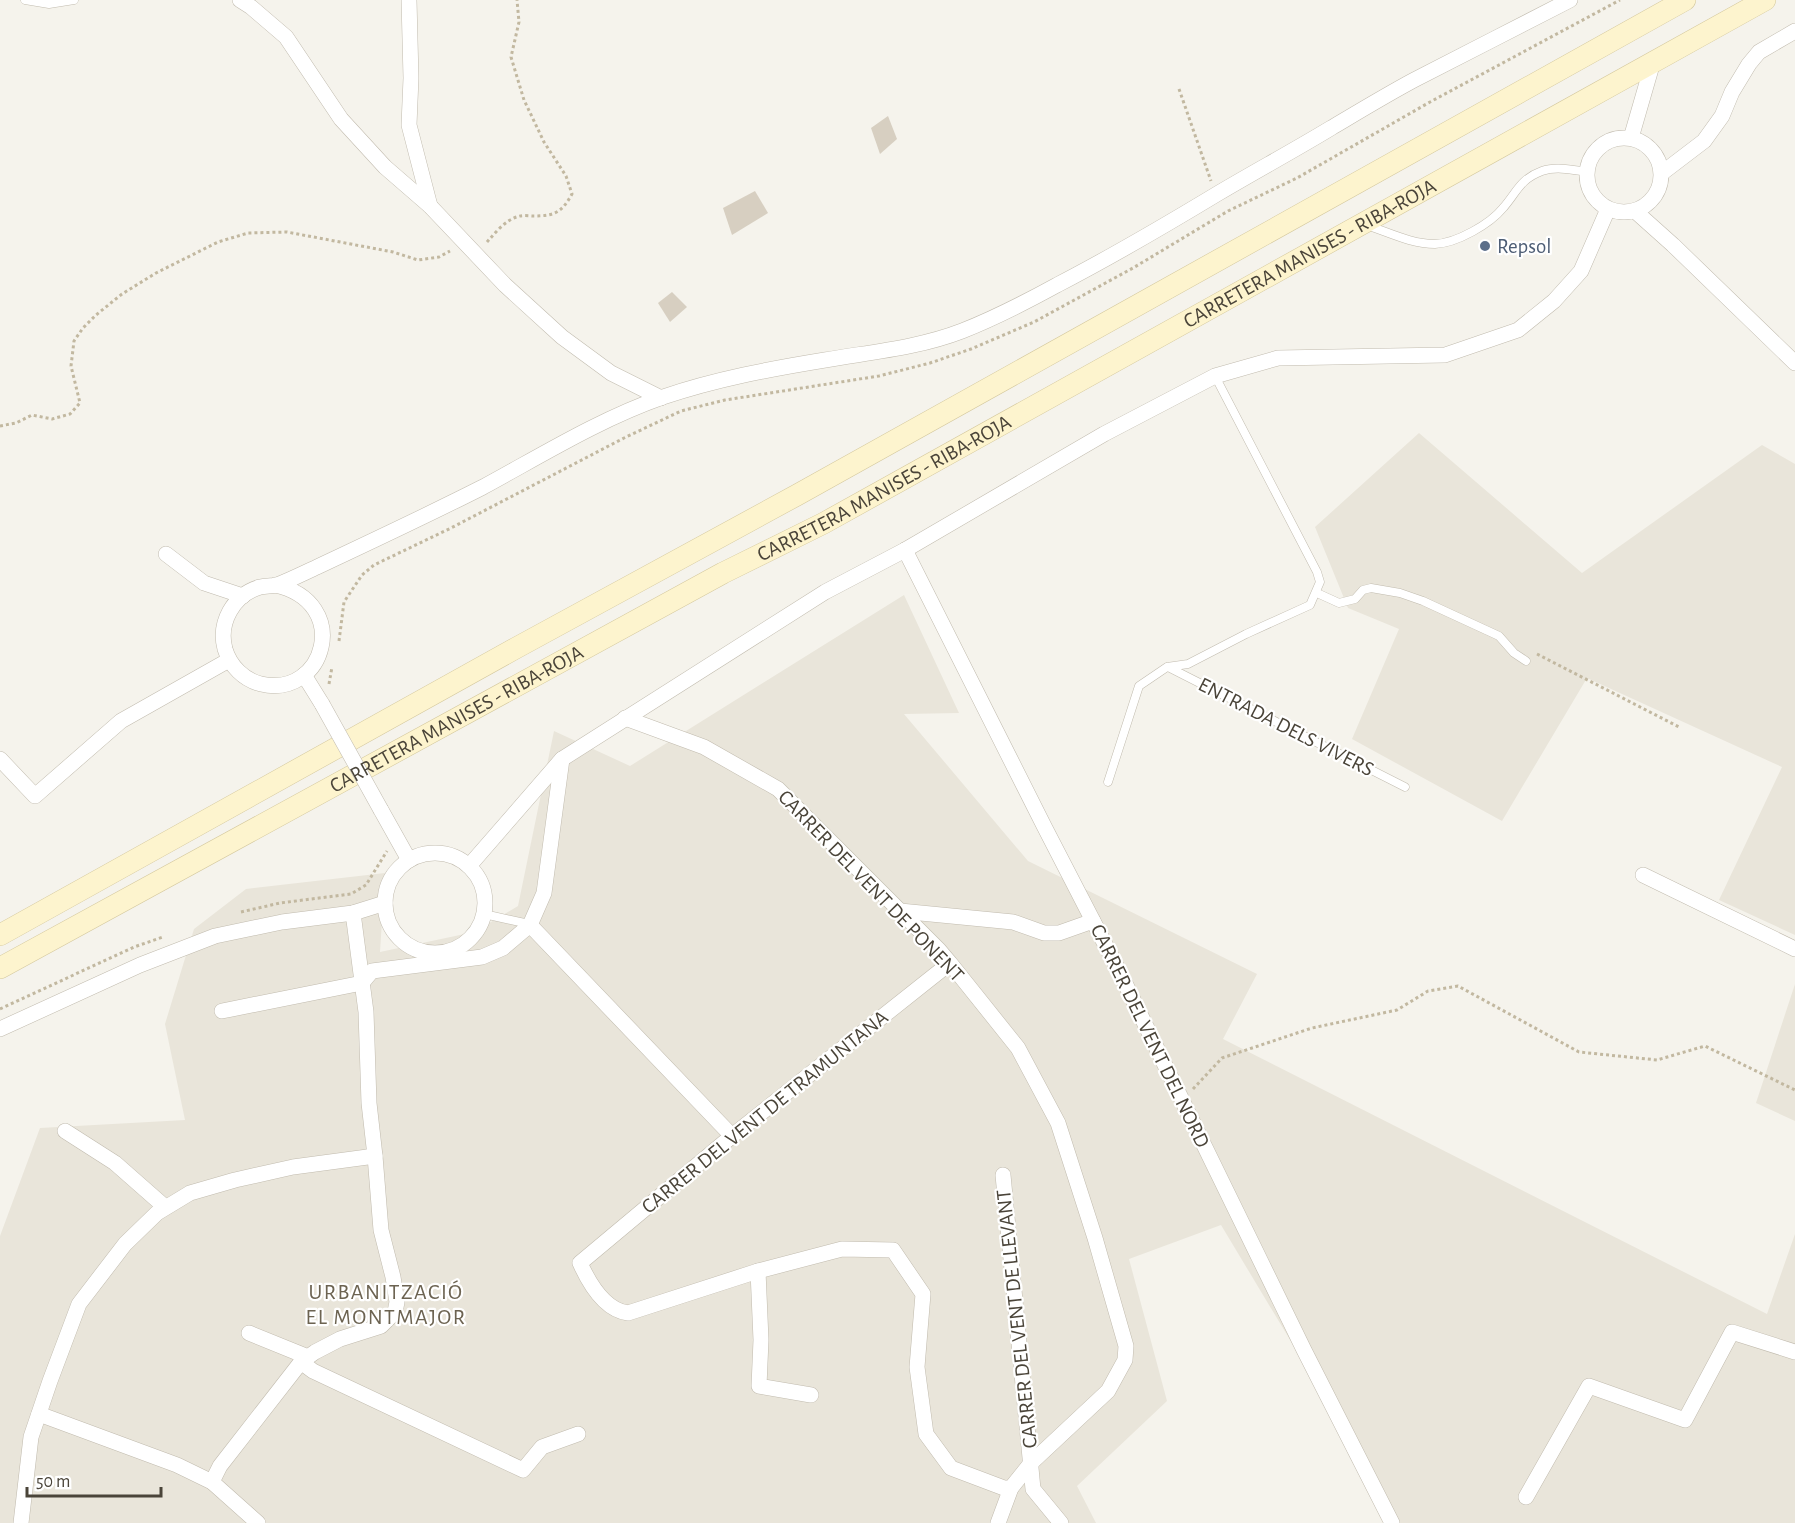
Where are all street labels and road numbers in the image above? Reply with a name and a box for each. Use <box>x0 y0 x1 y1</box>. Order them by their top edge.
street label: CARRETERA MANISES - RIBA-ROJA <box>1180 175 1439 332</box>
street label: CARRETERA MANISES - RIBA-ROJA <box>754 411 1014 565</box>
street label: CARRETERA MANISES - RIBA-ROJA <box>326 641 587 796</box>
street label: ENTRADA DELS VIVERS <box>1195 674 1377 780</box>
street label: CARRER DEL VENT DE PONENT <box>774 786 968 986</box>
street label: CARRER DEL VENT DEL NORD <box>1087 921 1213 1151</box>
street label: CARRER DEL VENT DE TRAMUNTANA <box>638 1006 892 1218</box>
street label: CARRER DEL VENT DE LLEVANT <box>993 1189 1041 1449</box>

